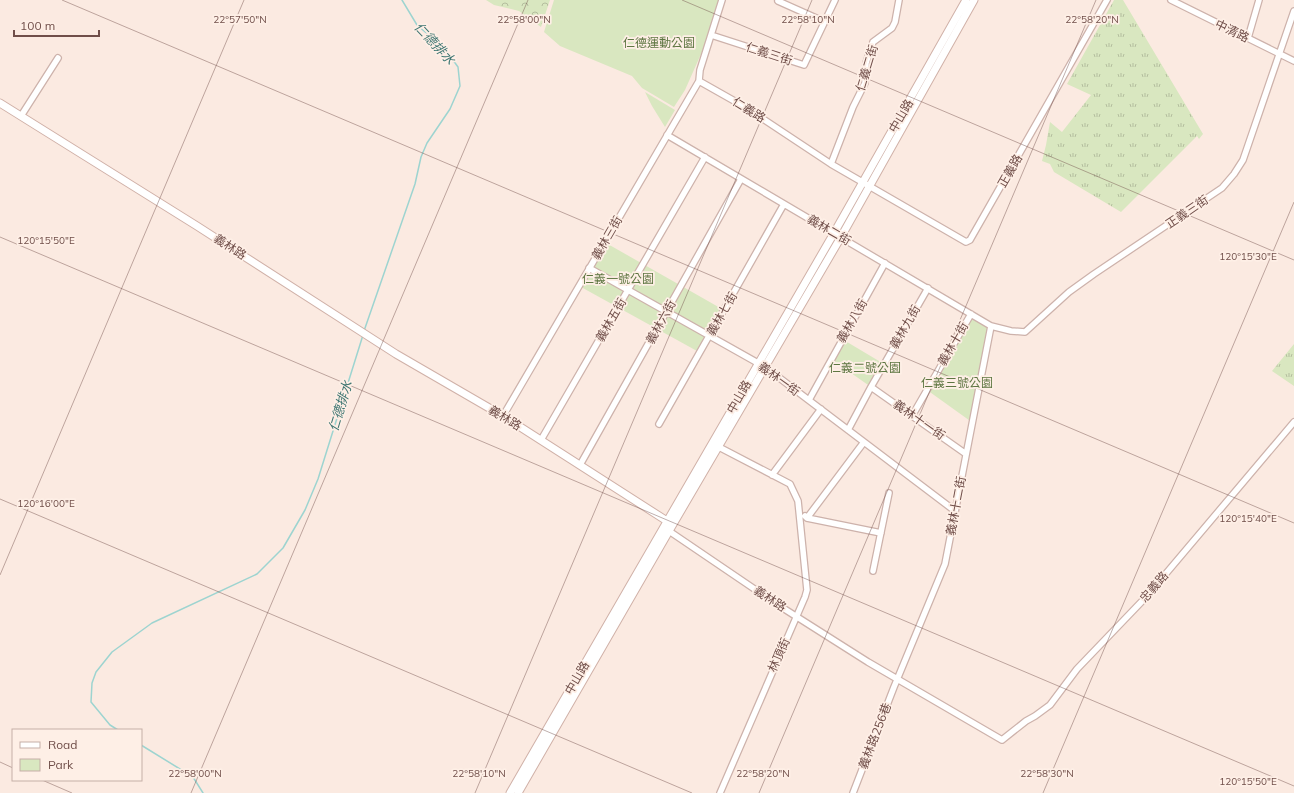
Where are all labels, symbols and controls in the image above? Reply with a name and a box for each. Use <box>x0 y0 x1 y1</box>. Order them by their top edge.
scale bar <box>14 12 99 38</box>
text: 22°57'50"N <box>213 13 267 26</box>
text: 22°58'00"N <box>497 13 551 26</box>
text: 22°58'10"N <box>781 13 835 26</box>
text: 22°58'20"N <box>1065 13 1119 26</box>
street label: 中清路 <box>1213 16 1252 45</box>
text: 100 m <box>20 18 55 33</box>
water label: 仁德排水 <box>411 19 459 68</box>
park label: 仁德運動公園 <box>623 35 695 50</box>
street label: 仁義三街 <box>744 39 794 68</box>
street label: 仁義二街 <box>852 43 881 93</box>
street label: 仁義路 <box>730 94 769 125</box>
street label: 中山路 <box>885 96 916 135</box>
street label: 正義路 <box>994 151 1025 190</box>
street label: 正義三街 <box>1163 192 1211 231</box>
street label: 義林二街 <box>805 211 854 248</box>
street label: 義林三街 <box>588 213 625 262</box>
street label: 義林路 <box>211 230 249 263</box>
text: 120°15'50"E <box>17 234 75 247</box>
text: 120°15'30"E <box>1219 250 1277 263</box>
park label: 仁義一號公園 <box>582 271 654 286</box>
street label: 義林七街 <box>703 289 740 338</box>
street label: 義林五街 <box>592 295 629 344</box>
street label: 義林八街 <box>833 296 870 345</box>
street label: 義林六街 <box>642 297 679 346</box>
street label: 義林九街 <box>886 302 923 351</box>
street label: 義林十街 <box>934 319 971 368</box>
street label: 義林一街 <box>755 358 803 399</box>
park label: 仁義二號公園 <box>829 360 901 375</box>
park label: 仁義三號公園 <box>921 375 993 390</box>
street label: 中山路 <box>723 377 754 416</box>
water label: 仁德排水 <box>325 378 356 433</box>
street label: 義林十一街 <box>890 396 948 443</box>
street label: 義林路 <box>486 402 525 433</box>
street label: 義林十二街 <box>942 475 969 537</box>
text: 120°16'00"E <box>17 497 75 510</box>
text: 120°15'40"E <box>1219 512 1277 525</box>
street label: 忠義路 <box>1136 568 1171 605</box>
street label: 義林路 <box>751 582 789 615</box>
street label: 林頂街 <box>764 635 793 674</box>
street label: 中山路 <box>561 658 592 697</box>
street label: 義林路256巷 <box>855 701 894 771</box>
legend <box>12 729 142 781</box>
text: Road <box>48 737 77 752</box>
text: Park <box>48 757 74 772</box>
text: 22°58'00"N <box>168 767 222 780</box>
text: 22°58'10"N <box>452 767 506 780</box>
text: 22°58'20"N <box>736 767 790 780</box>
text: 22°58'30"N <box>1020 767 1074 780</box>
text: 120°15'50"E <box>1219 775 1277 788</box>

